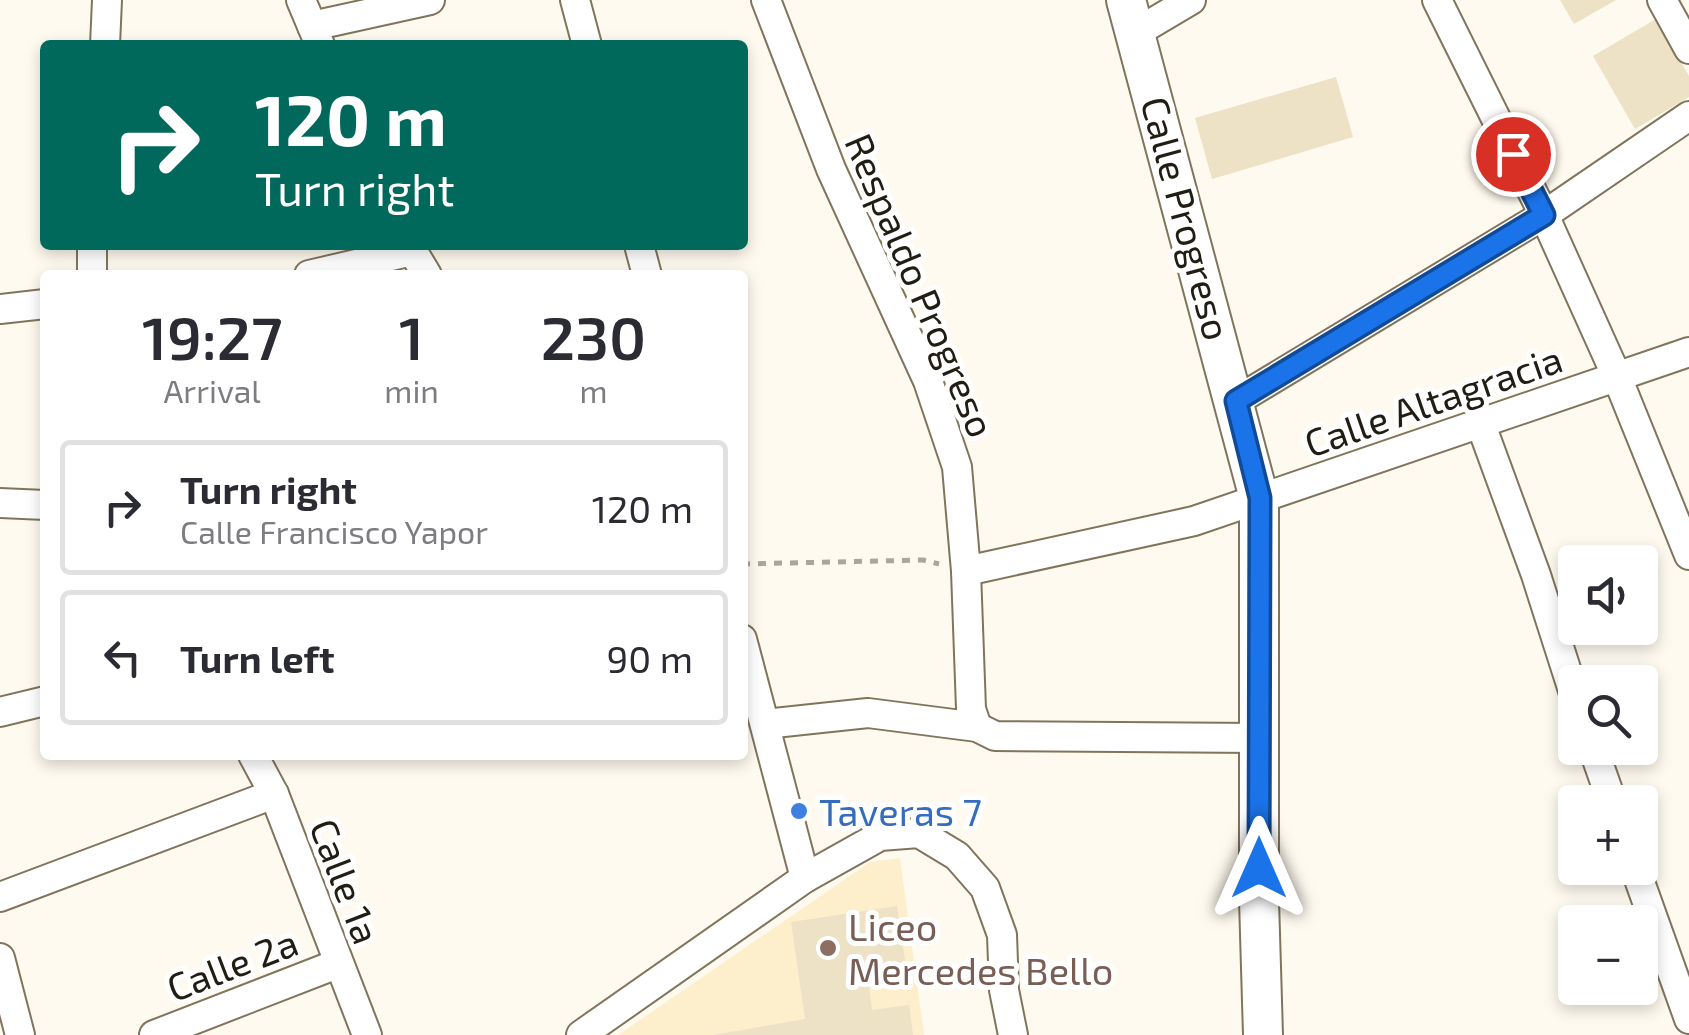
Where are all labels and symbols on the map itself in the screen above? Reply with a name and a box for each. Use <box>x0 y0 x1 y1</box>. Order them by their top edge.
street label: Calle Progreso <box>1132 91 1242 345</box>
pin <box>1471 112 1556 197</box>
street label: Respaldo Progreso <box>836 126 1006 444</box>
street label: Calle Altagracia <box>1298 334 1568 466</box>
place label: Taveras 7 <box>819 788 982 834</box>
marker: Taveras 7 <box>788 800 810 822</box>
street label: Calle 1a <box>301 812 391 950</box>
position arrow <box>1207 816 1311 920</box>
place label: Liceo Mercedes Bello <box>848 903 1113 993</box>
street label: Calle 2a <box>160 918 304 1010</box>
marker: Liceo Mercedes Bello <box>817 937 839 959</box>

